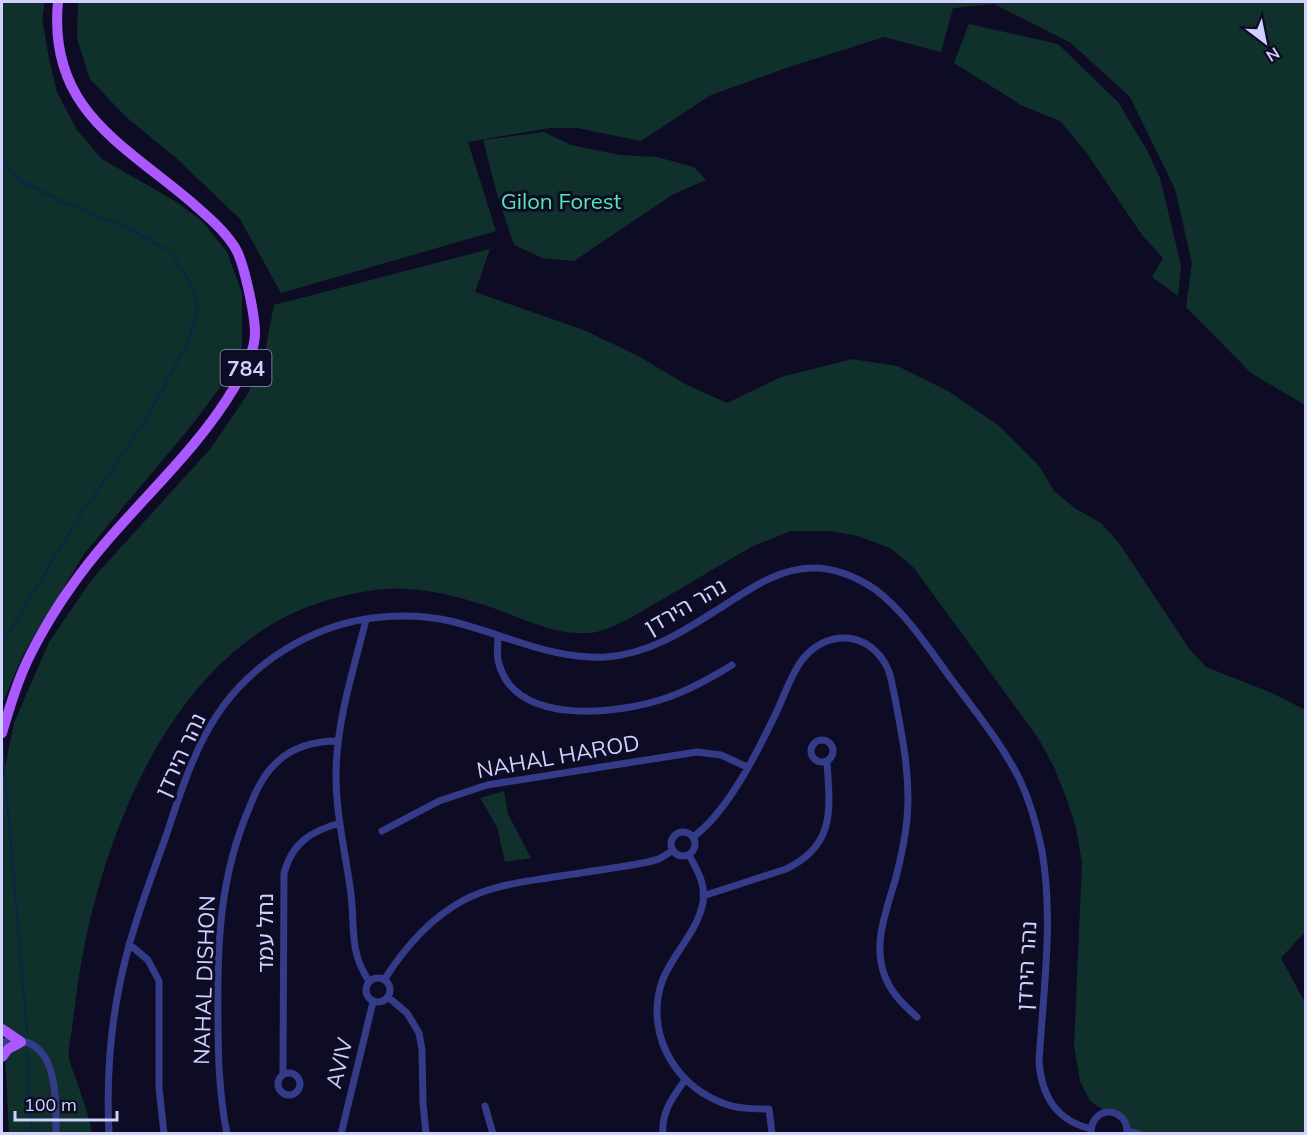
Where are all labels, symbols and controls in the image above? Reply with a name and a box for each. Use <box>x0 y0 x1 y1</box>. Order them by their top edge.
north arrow <box>1235 12 1295 72</box>
text: N <box>1263 43 1283 66</box>
park label: Gilon Forest <box>501 187 622 215</box>
road number: 784 <box>220 350 272 386</box>
street label: נהר הירדן <box>639 571 731 641</box>
street label: נהר הירדן <box>148 708 212 802</box>
street label: NAHAL HAROD <box>474 728 642 784</box>
street label: נחל עמד <box>251 893 279 973</box>
street label: NAHAL DISHON <box>187 895 221 1065</box>
street label: נהר הירדן <box>1010 920 1042 1012</box>
street label: AVIV <box>319 1034 359 1091</box>
scale bar <box>15 1084 117 1122</box>
text: 100 m <box>24 1093 77 1116</box>

